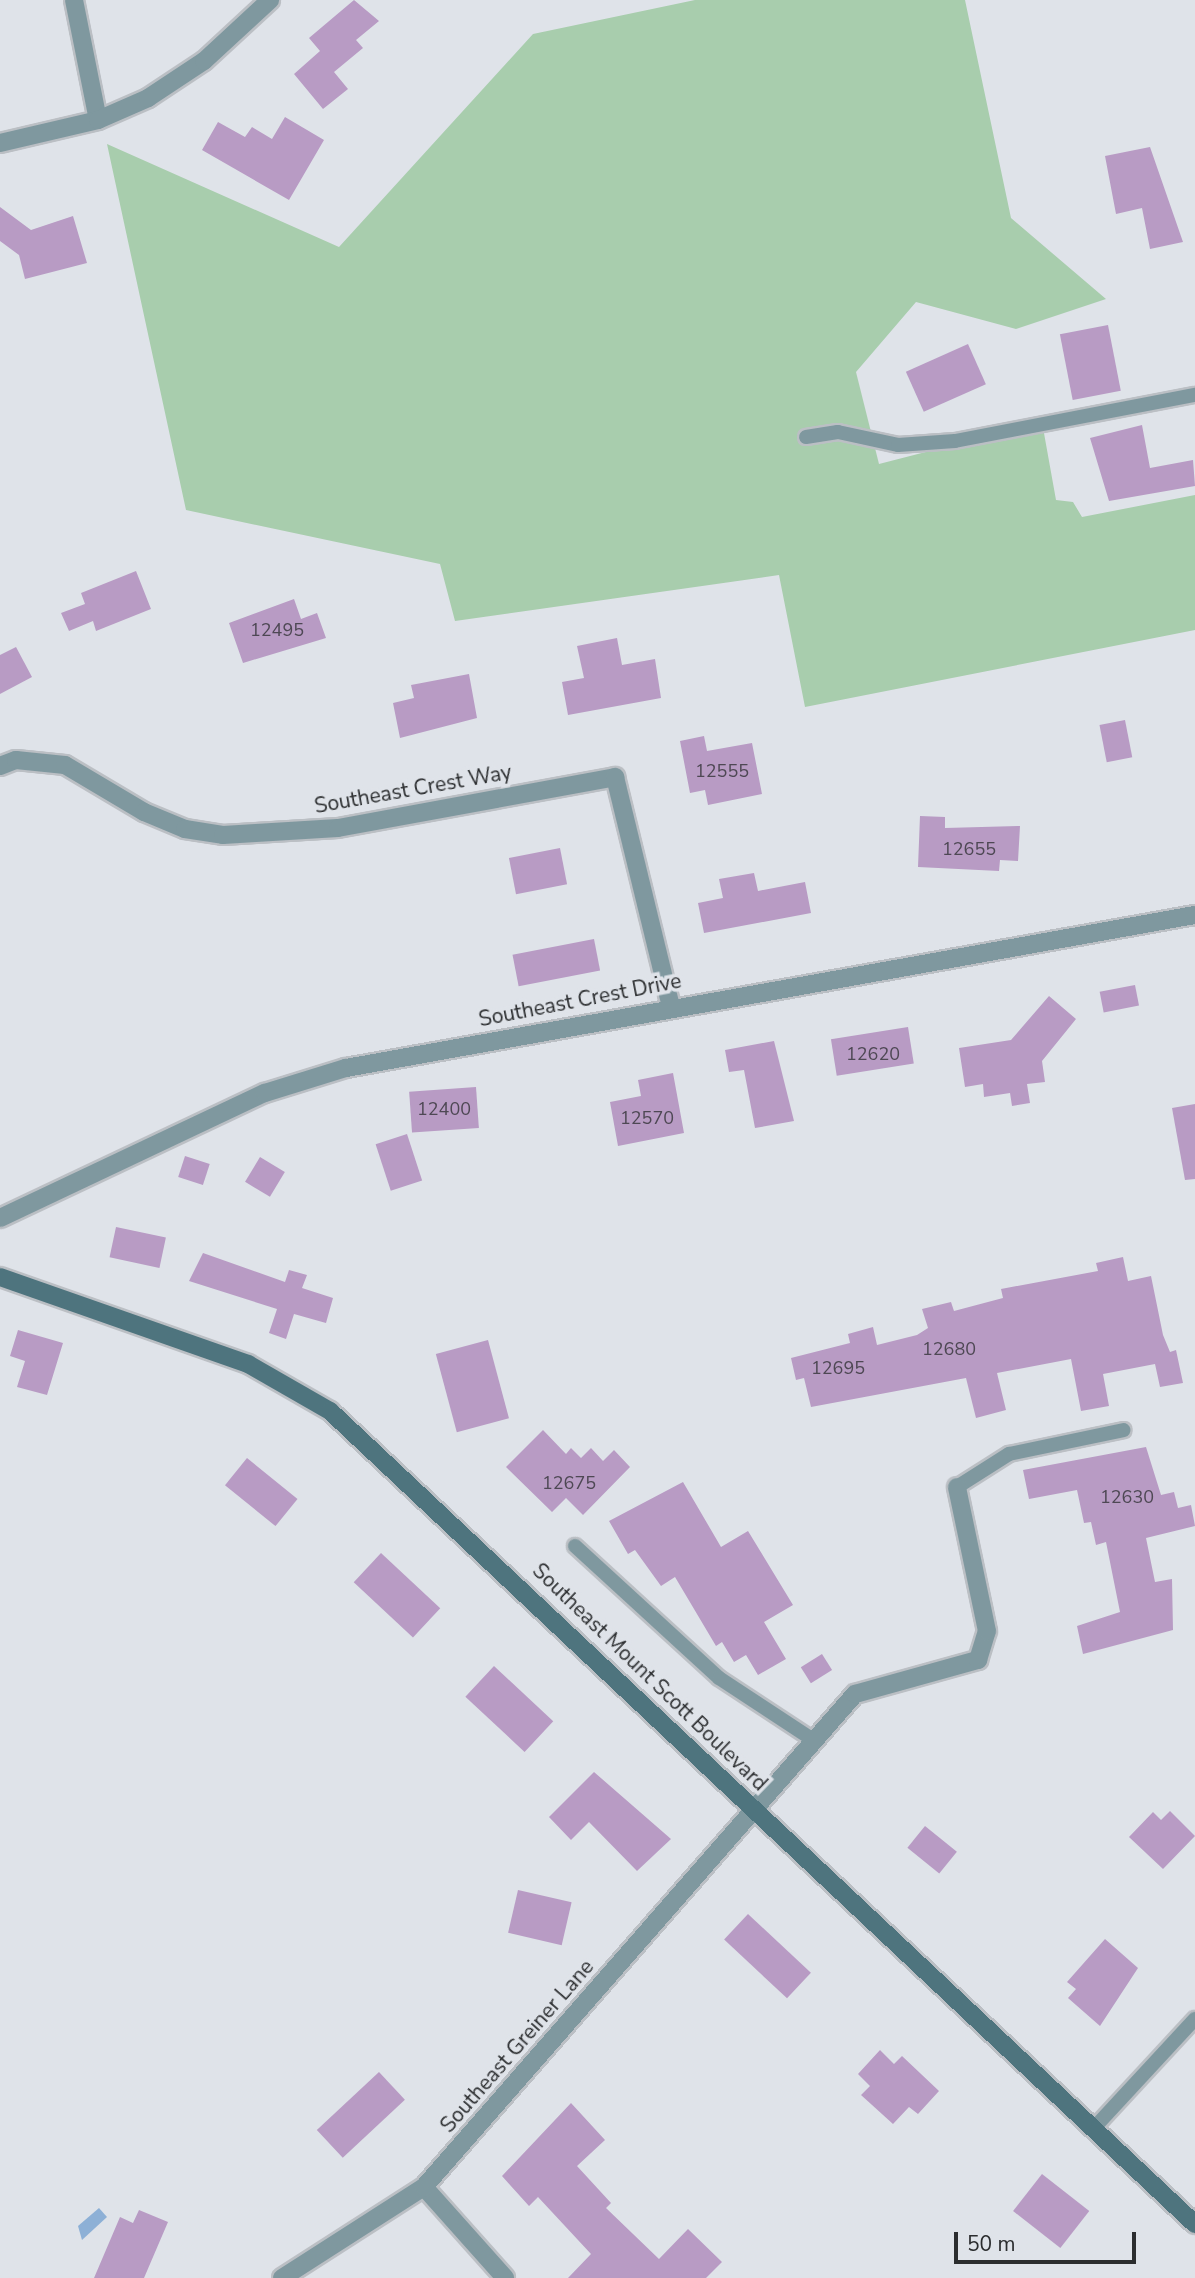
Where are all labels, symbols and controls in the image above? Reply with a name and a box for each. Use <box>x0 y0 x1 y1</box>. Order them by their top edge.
house number: 12495 <box>250 619 304 641</box>
street label: Southeast Crest Way <box>312 759 514 819</box>
house number: 12555 <box>695 760 749 782</box>
house number: 12655 <box>942 838 996 860</box>
street label: Southeast Crest Drive <box>477 968 683 1032</box>
house number: 12620 <box>846 1043 900 1065</box>
house number: 12400 <box>417 1098 471 1120</box>
house number: 12570 <box>620 1107 674 1129</box>
house number: 12680 <box>922 1338 976 1360</box>
house number: 12695 <box>811 1357 865 1379</box>
house number: 12675 <box>542 1472 596 1494</box>
house number: 12630 <box>1100 1486 1154 1508</box>
street label: Southeast Mount Scott Boulevard <box>527 1558 773 1796</box>
street label: Southeast Greiner Lane <box>435 1954 599 2138</box>
scale bar <box>957 2218 1139 2262</box>
text: 50 m <box>967 2230 1016 2258</box>

